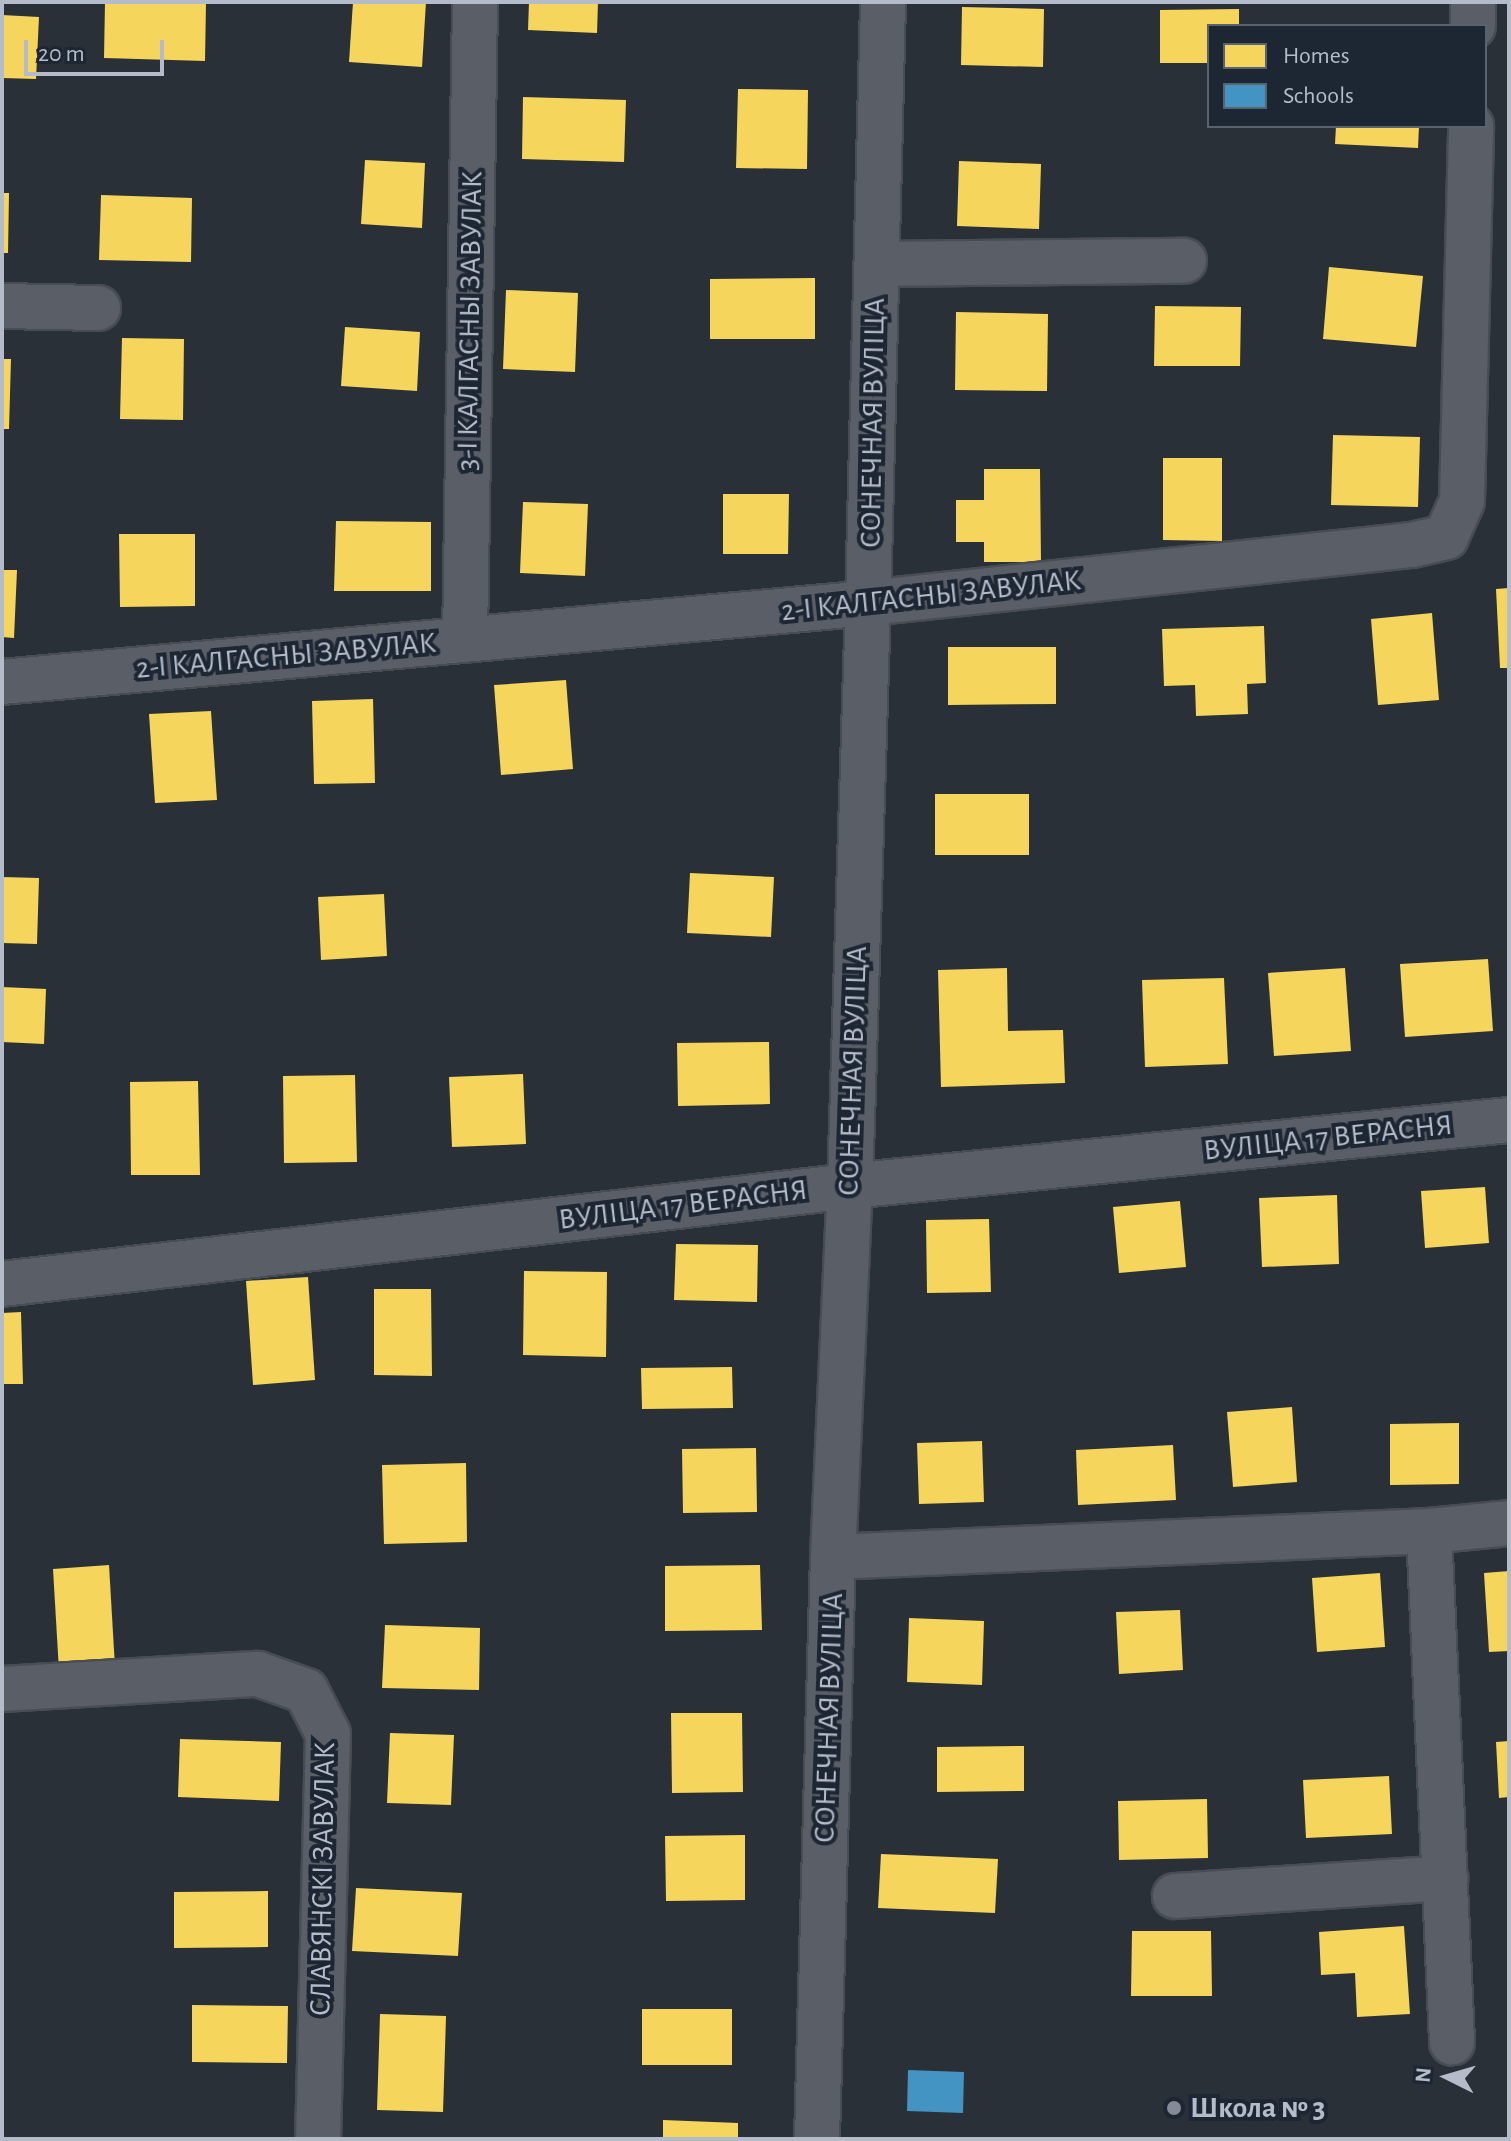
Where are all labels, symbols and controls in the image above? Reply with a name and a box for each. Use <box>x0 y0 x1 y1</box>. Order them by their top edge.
scale bar <box>28 24 168 74</box>
legend <box>1207 24 1487 128</box>
text: 20 m <box>38 42 85 66</box>
text: Homes <box>1283 44 1350 68</box>
text: Schools <box>1283 84 1354 108</box>
street label: 3-І КАЛГАСНЫ ЗАВУЛАК <box>449 171 491 471</box>
street label: СОНЕЧНАЯ ВУЛІЦА <box>853 298 893 548</box>
street label: 2-І КАЛГАСНЫ ЗАВУЛАК <box>779 562 1083 630</box>
street label: 2-І КАЛГАСНЫ ЗАВУЛАК <box>134 625 438 687</box>
street label: СОНЕЧНАЯ ВУЛІЦА <box>831 945 875 1197</box>
street label: ВУЛІЦА 17 ВЕРАСНЯ <box>1202 1107 1454 1169</box>
street label: ВУЛІЦА 17 ВЕРАСНЯ <box>557 1172 809 1238</box>
street label: СОНЕЧНАЯ ВУЛІЦА <box>807 1592 851 1844</box>
street label: СЛАВЯНСКІ ЗАВУЛАК <box>303 1742 343 2016</box>
north arrow <box>1407 2037 1487 2117</box>
text: N <box>1411 2066 1435 2083</box>
place label: Школа № 3 <box>1190 2090 1325 2126</box>
marker: Школа № 3 <box>1165 2099 1183 2117</box>

